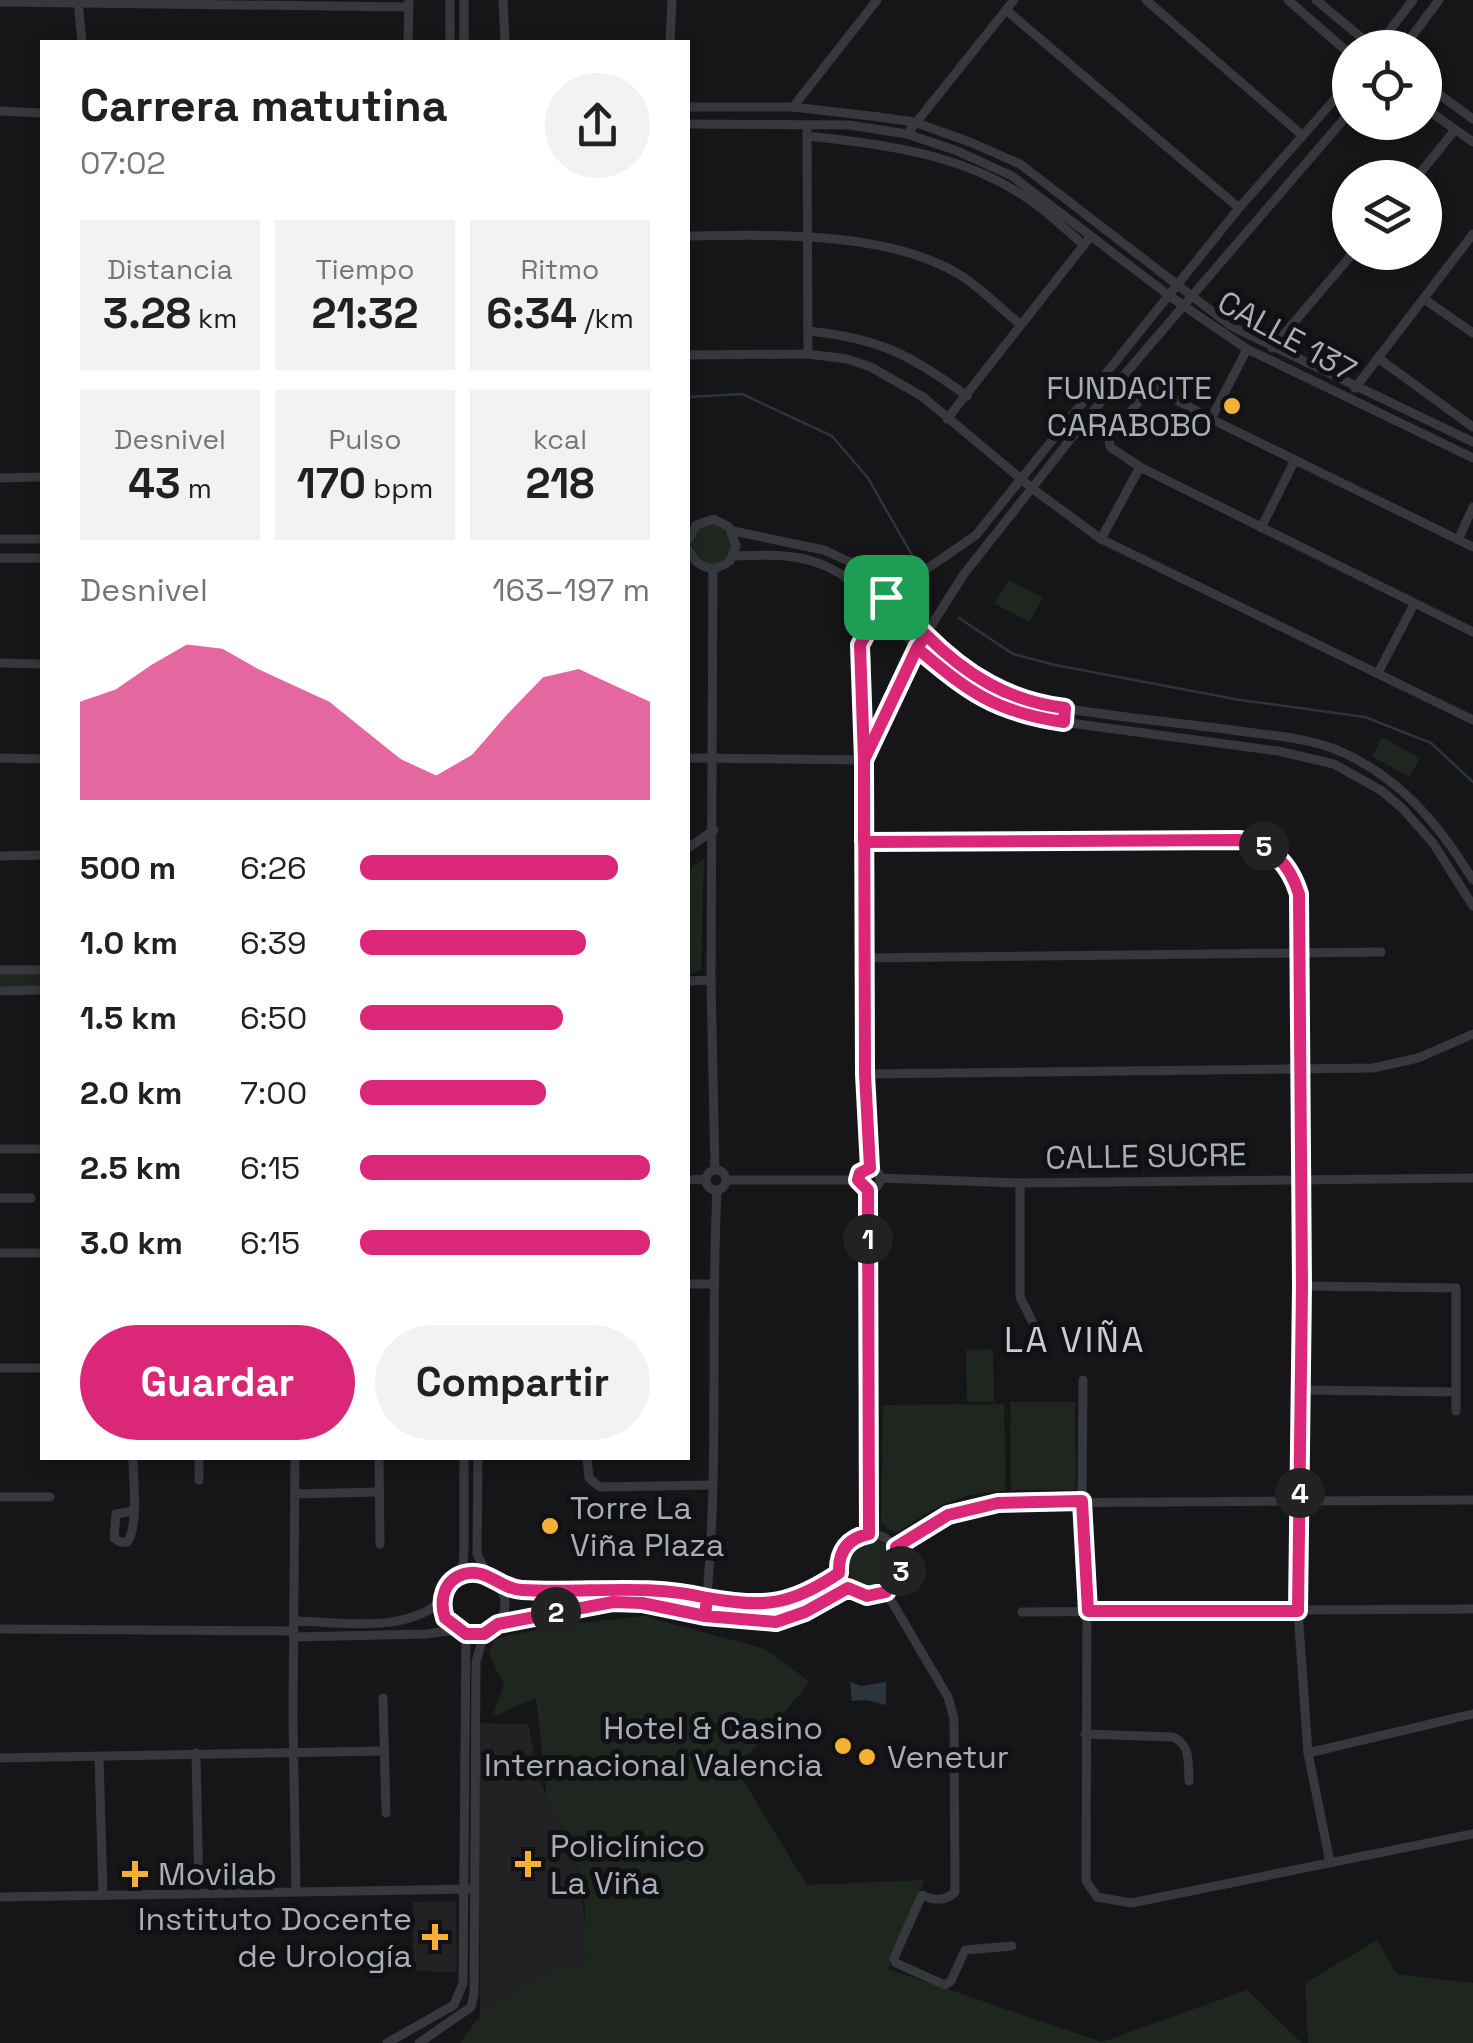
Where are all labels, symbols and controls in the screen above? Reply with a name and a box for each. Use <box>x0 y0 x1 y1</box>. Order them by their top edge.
map controls <box>1332 30 1442 270</box>
button: locate <box>1332 30 1442 140</box>
button: share <box>545 73 650 178</box>
text: Carrera matutina <box>80 77 448 134</box>
text: 07:02 <box>80 143 166 183</box>
button: layers <box>1332 160 1442 270</box>
text: Distancia <box>107 251 233 287</box>
text: Tiempo <box>315 251 415 287</box>
text: Ritmo <box>521 251 599 287</box>
street label: CALLE 137 <box>1211 282 1363 390</box>
text: 3.28 <box>103 287 191 340</box>
text: 21:32 <box>312 287 418 340</box>
text: 6:34 <box>486 287 577 340</box>
text: km <box>191 300 237 336</box>
text: /km <box>577 300 634 336</box>
place label: FUNDACITE CARABOBO <box>1046 368 1212 445</box>
marker: FUNDACITE CARABOBO <box>1221 395 1243 417</box>
text: Desnivel <box>114 421 226 457</box>
text: Pulso <box>329 421 401 457</box>
text: kcal <box>533 421 587 457</box>
text: 43 <box>128 457 180 510</box>
text: 170 <box>297 457 366 510</box>
text: 218 <box>525 457 595 510</box>
text: m <box>180 470 212 506</box>
text: bpm <box>366 470 433 506</box>
pin <box>844 555 929 640</box>
text: Desnivel <box>80 570 208 610</box>
text: 163–197 m <box>492 570 650 610</box>
icon: arrive <box>859 570 914 625</box>
pin: 5 <box>1239 821 1289 871</box>
text: 5 <box>1256 828 1272 864</box>
text: 500 m <box>80 848 176 888</box>
text: 6:26 <box>240 848 307 888</box>
text: 1.0 km <box>80 923 178 963</box>
text: 6:39 <box>240 923 307 963</box>
text: 1.5 km <box>80 998 177 1038</box>
text: 6:50 <box>240 998 307 1038</box>
text: 2.0 km <box>80 1073 182 1113</box>
text: 7:00 <box>240 1073 307 1113</box>
street label: CALLE SUCRE <box>1045 1134 1247 1178</box>
text: 2.5 km <box>80 1148 181 1188</box>
text: 6:15 <box>240 1148 300 1188</box>
pin: 1 <box>843 1214 893 1264</box>
text: 1 <box>862 1221 874 1257</box>
text: 3.0 km <box>80 1223 183 1263</box>
text: 6:15 <box>240 1223 300 1263</box>
district label: LA VIÑA <box>1004 1318 1146 1362</box>
button: Guardar <box>80 1325 355 1440</box>
button: Compartir <box>375 1325 650 1440</box>
pin: 4 <box>1275 1468 1325 1518</box>
text: 4 <box>1291 1475 1309 1511</box>
place label: Torre La Viña Plaza <box>570 1488 724 1565</box>
marker: Torre La Viña Plaza <box>539 1515 561 1537</box>
pin: 3 <box>876 1546 926 1596</box>
text: 3 <box>892 1553 910 1589</box>
pin: 2 <box>531 1587 581 1637</box>
text: 2 <box>548 1594 564 1630</box>
place label: Hotel & Casino Internacional Valencia <box>484 1708 823 1785</box>
marker: Hotel & Casino Internacional Valencia <box>832 1735 854 1757</box>
place label: Venetur <box>887 1737 1009 1777</box>
marker: Venetur <box>856 1746 878 1768</box>
place label: Policlínico La Viña <box>550 1826 705 1903</box>
marker: Policlínico La Viña <box>515 1851 541 1877</box>
place label: Movilab <box>158 1854 277 1894</box>
marker: Movilab <box>122 1861 148 1887</box>
place label: Instituto Docente de Urología <box>138 1899 412 1976</box>
marker: Instituto Docente de Urología <box>422 1924 448 1950</box>

